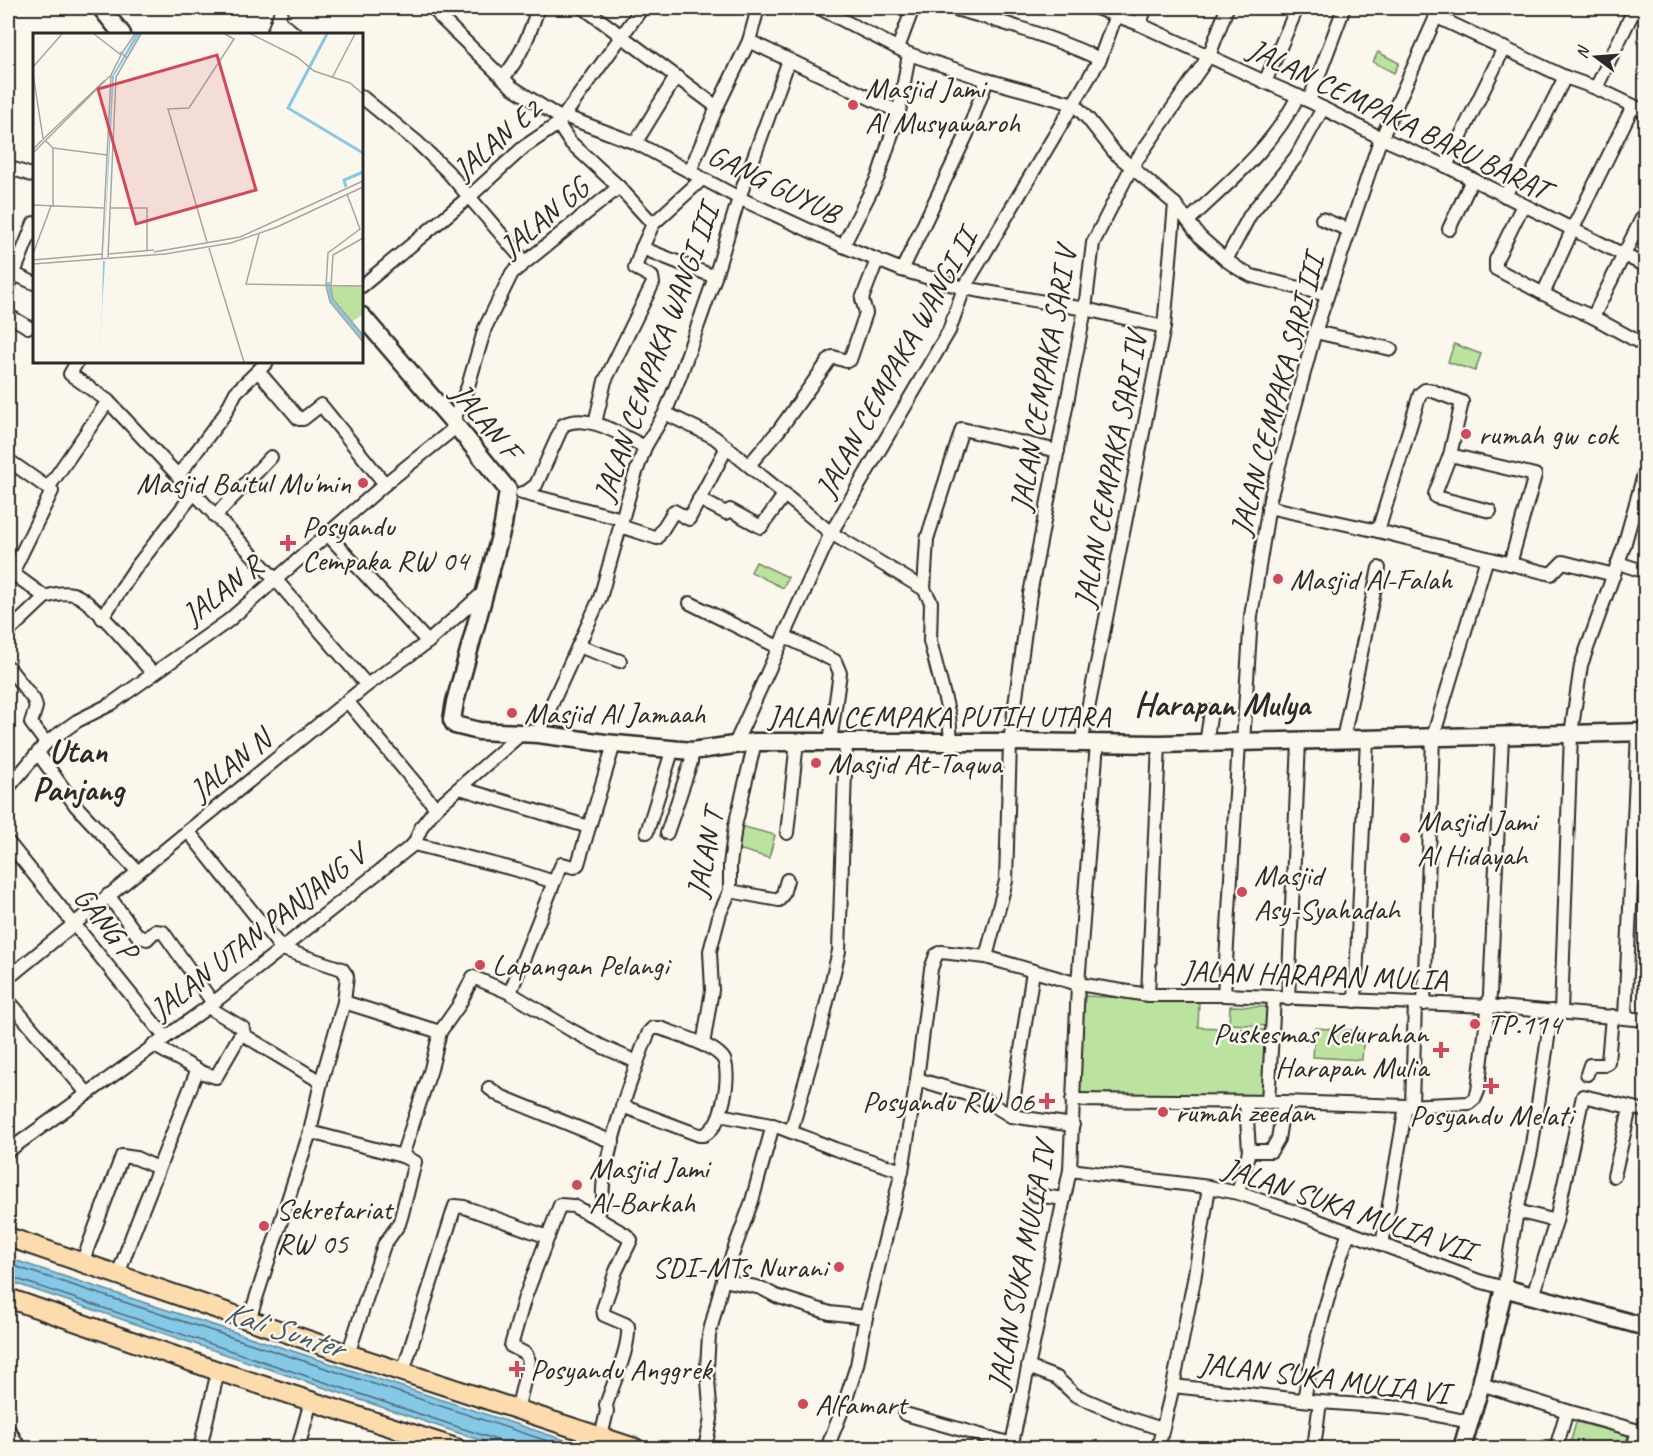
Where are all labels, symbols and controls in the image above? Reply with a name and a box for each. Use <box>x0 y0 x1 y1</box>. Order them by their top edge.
north arrow <box>1566 27 1626 87</box>
street label: JALAN CEMPAKA BARU BARAT <box>1241 29 1562 212</box>
inset map <box>33 33 363 363</box>
text: N <box>1572 43 1594 61</box>
place label: Masjid Jami Al Musyawaroh <box>865 69 1020 141</box>
street label: JALAN E2 <box>443 89 551 189</box>
marker: Masjid Jami Al Musyawaroh <box>846 98 860 112</box>
street label: GANG GUYUB <box>702 136 848 233</box>
street label: JALAN GG <box>490 167 599 266</box>
street label: JALAN CEMPAKA WANGI III <box>584 193 730 508</box>
street label: JALAN CEMPAKA WANGI II <box>806 217 988 505</box>
street label: JALAN CEMPAKA SARI V <box>1001 239 1086 516</box>
street label: JALAN CEMPAKA SARI III <box>1221 244 1334 541</box>
street label: JALAN CEMPAKA SARI IV <box>1064 324 1156 613</box>
street label: JALAN F <box>442 373 533 472</box>
place label: rumah gw cok <box>1478 415 1619 453</box>
marker: rumah gw cok <box>1459 427 1473 441</box>
place label: Masjid Baitul Mu'min <box>136 464 351 502</box>
marker: Masjid Baitul Mu'min <box>356 476 370 490</box>
place label: Posyandu Cempaka RW 04 <box>302 507 471 579</box>
marker: Posyandu Cempaka RW 04 <box>279 534 297 552</box>
street label: JALAN R <box>173 545 273 634</box>
place label: Masjid Al-Falah <box>1290 560 1454 598</box>
marker: Masjid Al-Falah <box>1271 572 1285 586</box>
district label: Harapan Mulya <box>1134 683 1312 725</box>
place label: Masjid Al Jamaah <box>524 694 706 732</box>
street label: JALAN CEMPAKA PUTIH UTARA <box>766 697 1112 735</box>
marker: Masjid Al Jamaah <box>505 706 519 720</box>
street label: JALAN N <box>180 718 282 810</box>
district label: Utan Panjang <box>32 730 127 810</box>
place label: Masjid At-Taqwa <box>828 744 1003 782</box>
marker: Masjid At-Taqwa <box>809 756 823 770</box>
street label: JALAN T <box>678 800 733 902</box>
place label: Masjid Jami Al Hidayah <box>1417 802 1540 874</box>
marker: Masjid Jami Al Hidayah <box>1398 831 1412 845</box>
street label: JALAN UTAN PANJANG V <box>141 832 378 1029</box>
place label: Masjid Asy-Syahadah <box>1254 856 1402 928</box>
street label: GANG P <box>65 879 149 970</box>
marker: Masjid Asy-Syahadah <box>1235 885 1249 899</box>
place label: Lapangan Pelangi <box>492 946 672 984</box>
street label: JALAN HARAPAN MULIA <box>1180 951 1449 999</box>
marker: Lapangan Pelangi <box>473 958 487 972</box>
place label: TP.114 <box>1487 1005 1564 1043</box>
place label: Puskesmas Kelurahan Harapan Mulia <box>1213 1014 1431 1086</box>
marker: TP.114 <box>1468 1017 1482 1031</box>
marker: Puskesmas Kelurahan Harapan Mulia <box>1432 1041 1450 1059</box>
marker: Posyandu Melati <box>1482 1077 1500 1095</box>
place label: Posyandu RW 06 <box>862 1082 1035 1120</box>
marker: Posyandu RW 06 <box>1038 1092 1056 1110</box>
place label: rumah zeedan <box>1175 1093 1316 1131</box>
place label: Posyandu Melati <box>1409 1096 1576 1134</box>
marker: rumah zeedan <box>1156 1105 1170 1119</box>
street label: JALAN SUKA MULIA IV <box>978 1133 1065 1395</box>
street label: JALAN SUKA MULIA VII <box>1217 1148 1485 1272</box>
place label: Masjid Jami Al-Barkah <box>589 1149 712 1221</box>
marker: Masjid Jami Al-Barkah <box>570 1178 584 1192</box>
place label: Sekretariat RW 05 <box>276 1190 395 1262</box>
marker: Sekretariat RW 05 <box>257 1219 271 1233</box>
place label: SDI-MTs Nurani <box>652 1248 830 1286</box>
marker: SDI-MTs Nurani <box>832 1260 846 1274</box>
water label: Kali Sunter <box>219 1291 353 1370</box>
street label: JALAN SUKA MULIA VI <box>1195 1344 1457 1413</box>
place label: Posyandu Anggrek <box>530 1350 713 1388</box>
marker: Posyandu Anggrek <box>508 1360 526 1378</box>
place label: Alfamart <box>815 1385 910 1423</box>
marker: Alfamart <box>796 1397 810 1411</box>

